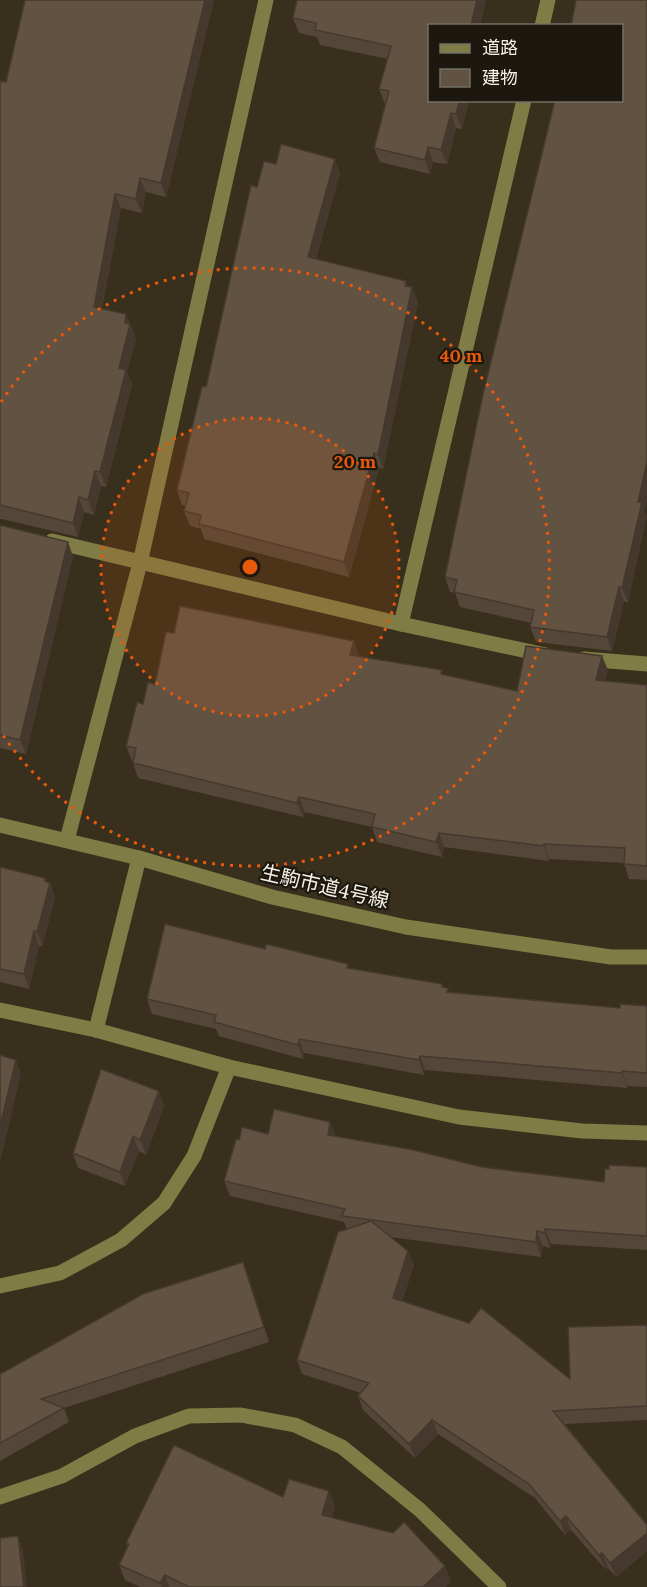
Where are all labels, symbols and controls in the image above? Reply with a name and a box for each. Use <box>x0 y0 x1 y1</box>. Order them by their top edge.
legend <box>428 24 623 102</box>
text: 道路 <box>482 36 518 59</box>
text: 建物 <box>482 66 518 89</box>
text: 40 m <box>440 344 483 367</box>
text: 20 m <box>334 450 377 473</box>
centre of rings <box>240 557 260 577</box>
street label: 生駒市道4号線 <box>258 859 392 913</box>

